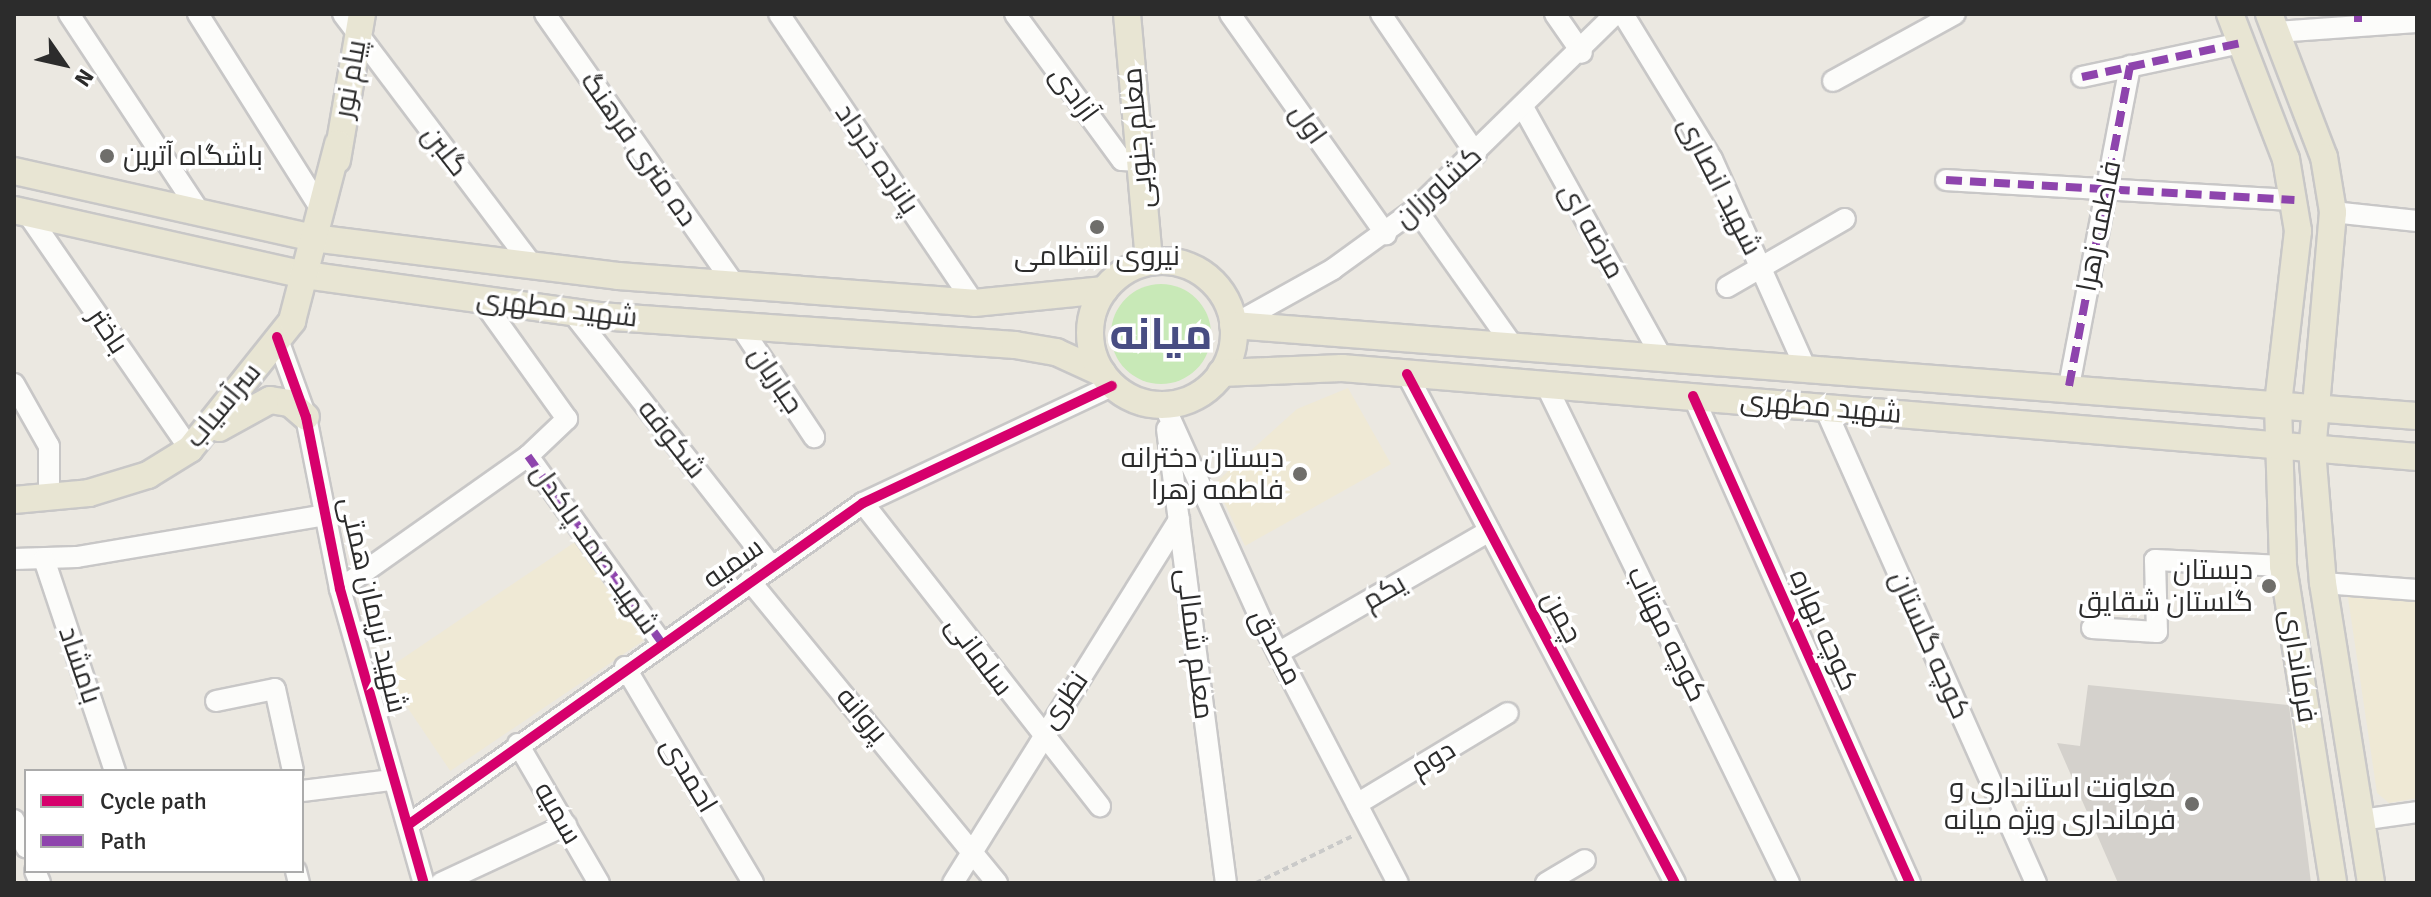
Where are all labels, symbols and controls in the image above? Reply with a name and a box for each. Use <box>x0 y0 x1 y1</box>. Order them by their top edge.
north arrow <box>24 24 104 104</box>
street label: پیام نور <box>327 37 373 121</box>
street label: آزادی <box>1042 59 1106 129</box>
text: N <box>69 64 100 92</box>
street label: ده متری فرهنگ <box>573 65 705 233</box>
street label: معلم جنوبی <box>1115 66 1161 210</box>
street label: پانزده خرداد <box>828 97 926 221</box>
street label: اول <box>1282 97 1334 151</box>
street label: شهید انصاری <box>1671 111 1769 261</box>
street label: گلبن <box>415 119 475 183</box>
place label: باشگاه آترین <box>123 139 263 173</box>
street label: کشاورزان <box>1387 139 1489 235</box>
marker: باشگاه آترین <box>98 147 116 165</box>
street label: فاطمه زهرا <box>2070 158 2128 294</box>
street label: مرضه ای <box>1552 177 1632 285</box>
marker: نیروی انتظامی <box>1088 218 1106 236</box>
place label: نیروی انتظامی <box>1014 239 1180 273</box>
street label: شهید مطهری <box>475 281 639 335</box>
street label: باختر <box>81 302 135 360</box>
district label: میانه <box>1109 309 1213 361</box>
street label: جباریان <box>741 340 811 420</box>
street label: سرآسیاب <box>178 356 268 454</box>
street label: شهید مطهری <box>1739 383 1903 431</box>
street label: شکوفه <box>631 393 713 485</box>
place label: دبستان دخترانه فاطمه زهرا <box>1121 441 1284 507</box>
street label: شهید صمد پاکدل <box>524 457 666 641</box>
marker: دبستان دخترانه فاطمه زهرا <box>1291 465 1309 483</box>
street label: شهید نریمان همتی <box>332 494 414 716</box>
street label: سمیه <box>696 530 770 596</box>
place label: دبستان گلستان شقایق <box>2078 553 2253 619</box>
street label: کوچه مهتاب <box>1620 561 1714 707</box>
street label: کوچه بهاره <box>1782 564 1866 696</box>
street label: یکم <box>1356 566 1412 618</box>
street label: کوچه گلستان <box>1882 566 1978 724</box>
street label: معلم شمالی <box>1169 567 1221 721</box>
marker: دبستان گلستان شقایق <box>2260 577 2278 595</box>
street label: چمن <box>1534 585 1590 649</box>
street label: مصدق <box>1243 603 1309 691</box>
street label: فرمانداری <box>2273 607 2325 725</box>
street label: سلمانی <box>938 609 1020 703</box>
street label: بامشاد <box>51 622 109 708</box>
street label: نظری <box>1032 665 1096 735</box>
street label: پروانه <box>829 680 895 750</box>
street label: احمدی <box>653 731 725 819</box>
street label: دوم <box>1404 733 1462 785</box>
legend <box>24 769 304 873</box>
place label: معاونت استانداری و فرمانداری ویژه میانه <box>1944 771 2176 837</box>
street label: سميه <box>527 776 589 850</box>
text: Cycle path <box>100 786 207 816</box>
marker: معاونت استانداری و فرمانداری ویژه میانه <box>2183 795 2201 813</box>
text: Path <box>100 826 146 856</box>

